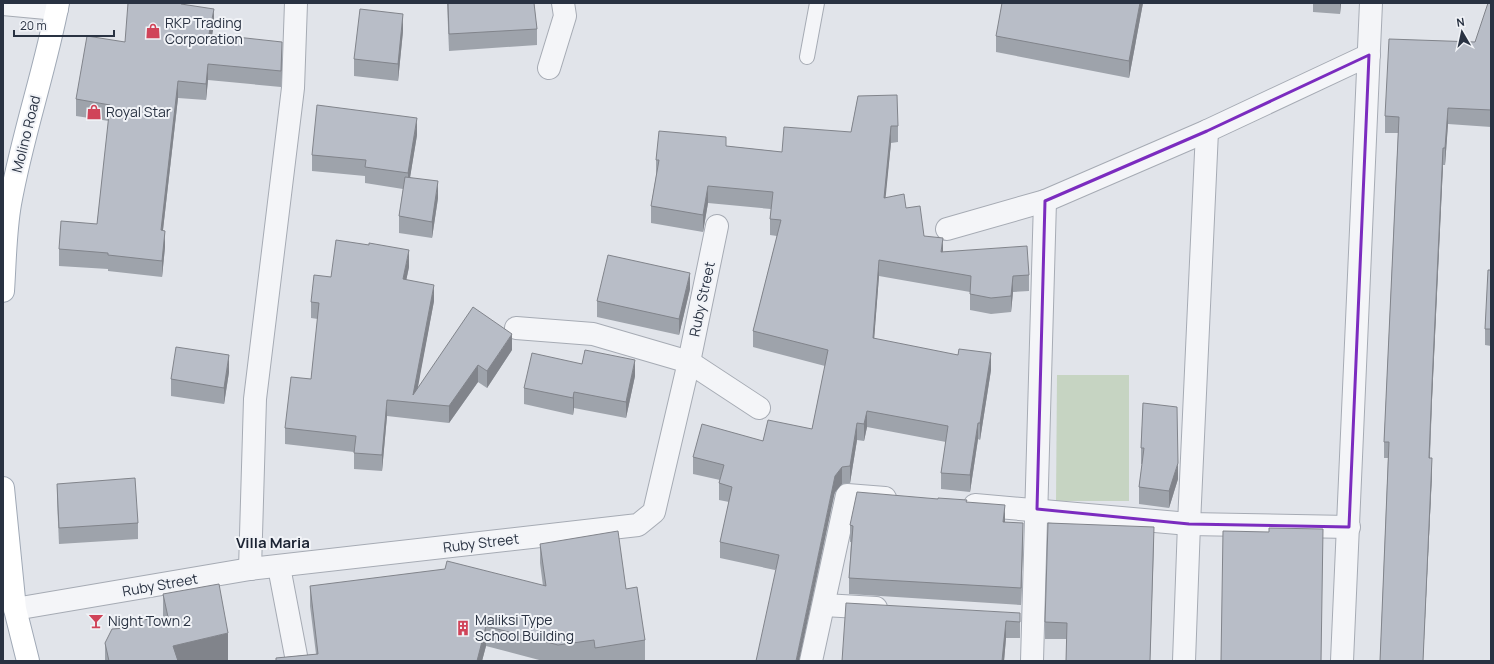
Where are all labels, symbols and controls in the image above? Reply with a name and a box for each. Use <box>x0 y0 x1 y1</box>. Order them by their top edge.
scale bar <box>14 12 114 38</box>
north arrow <box>1442 12 1482 52</box>
place label: RKP Trading Corporation <box>165 13 243 48</box>
text: N <box>1455 14 1466 30</box>
text: 20 m <box>20 17 47 34</box>
shop icon: RKP Trading Corporation <box>144 22 162 40</box>
street label: Molino Road <box>7 93 44 175</box>
place label: Royal Star <box>106 102 171 121</box>
shop icon: Royal Star <box>85 103 103 121</box>
street label: Ruby Street <box>684 259 719 338</box>
street label: Ruby Street <box>442 528 520 557</box>
district label: Villa Maria <box>236 532 310 553</box>
street label: Ruby Street <box>121 568 200 600</box>
place label: Maliksi Type School Building <box>475 610 574 645</box>
place label: Night Town 2 <box>108 611 191 630</box>
bar icon: Night Town 2 <box>87 612 105 630</box>
building icon: Maliksi Type School Building <box>454 619 472 637</box>

